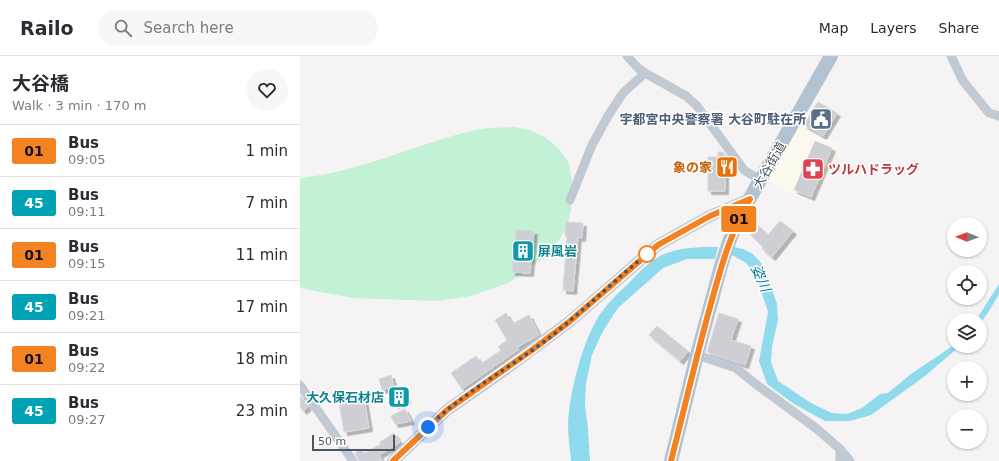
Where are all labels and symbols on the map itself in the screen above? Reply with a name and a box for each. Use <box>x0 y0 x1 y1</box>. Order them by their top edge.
public building icon: 宇都宮中央警察署 大谷町駐在所 <box>808 106 834 132</box>
place label: 宇都宮中央警察署 大谷町駐在所 <box>619 112 806 127</box>
street label: 大谷街道 <box>750 139 789 192</box>
restaurant icon: 象の家 <box>714 154 740 180</box>
pharmacy icon: ツルハドラッグ <box>800 156 826 182</box>
place label: 象の家 <box>673 160 712 175</box>
place label: ツルハドラッグ <box>828 162 919 177</box>
line badge: 01 <box>721 206 757 232</box>
north arrow <box>947 217 987 257</box>
building icon: 屏風岩 <box>510 238 536 264</box>
place label: 屏風岩 <box>538 244 577 259</box>
unlabelled marker <box>638 245 656 263</box>
water label: 姿川 <box>748 262 775 296</box>
building icon: 大久保石材店 <box>386 384 412 410</box>
place label: 大久保石材店 <box>306 390 384 405</box>
your location <box>418 417 438 437</box>
scale bar <box>312 433 395 452</box>

